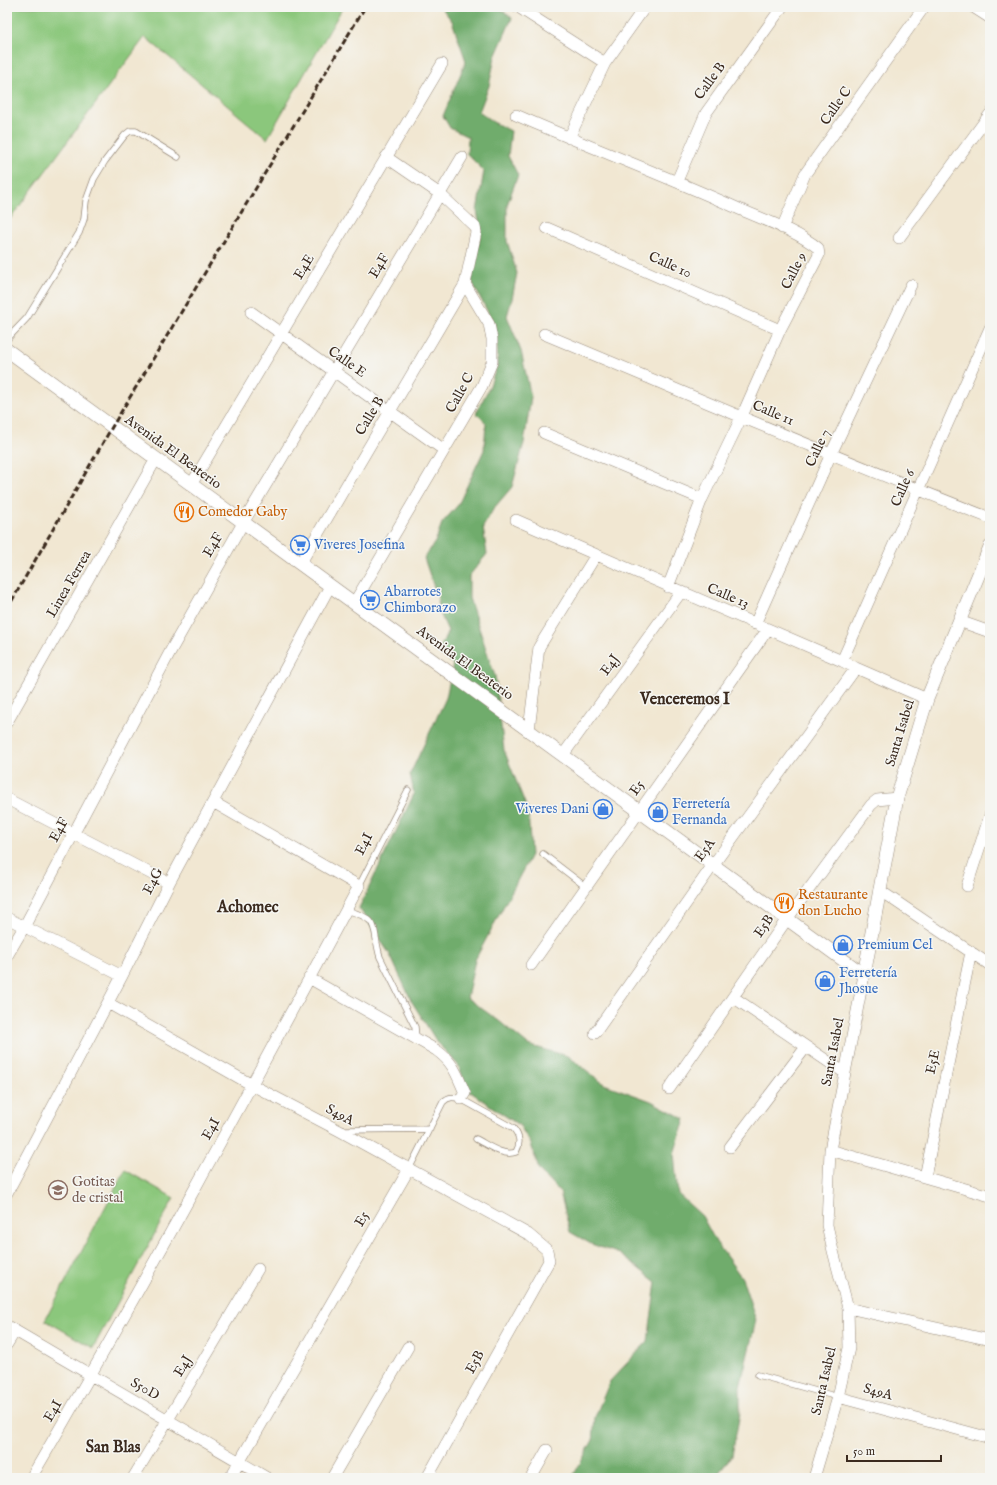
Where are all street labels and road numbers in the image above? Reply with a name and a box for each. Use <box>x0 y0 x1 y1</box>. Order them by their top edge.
street label: Calle B <box>690 59 730 103</box>
street label: Calle C <box>816 83 856 129</box>
street label: Calle 10 <box>646 248 694 282</box>
street label: Calle 9 <box>777 249 811 293</box>
street label: E4F <box>365 250 393 282</box>
street label: E4E <box>290 251 319 283</box>
street label: Calle E <box>324 342 370 382</box>
street label: Calle C <box>442 370 478 416</box>
street label: Calle B <box>351 393 389 439</box>
street label: Calle 11 <box>749 396 797 430</box>
street label: Avenida El Beaterio <box>120 410 225 493</box>
street label: Calle 7 <box>801 426 835 470</box>
street label: Calle 6 <box>887 466 920 509</box>
street label: E4F <box>199 529 227 561</box>
street label: Linea Ferrea <box>43 546 96 621</box>
street label: Calle 13 <box>704 579 752 613</box>
street label: Avenida El Beaterio <box>412 621 517 704</box>
street label: E4J <box>596 650 624 679</box>
street label: Santa Isabel <box>881 697 919 769</box>
street label: E5 <box>625 777 649 799</box>
street label: E4F <box>45 814 73 845</box>
street label: E4I <box>351 830 377 858</box>
street label: E5A <box>691 834 720 865</box>
street label: E4G <box>139 864 168 897</box>
street label: E5B <box>750 911 778 941</box>
street label: Santa Isabel <box>818 1016 848 1088</box>
street label: E5E <box>922 1048 944 1076</box>
street label: S49A <box>323 1100 358 1130</box>
street label: E4I <box>198 1115 224 1143</box>
street label: E5 <box>351 1208 373 1230</box>
street label: Santa Isabel <box>807 1345 841 1417</box>
street label: E5B <box>461 1347 489 1377</box>
street label: E4J <box>170 1352 197 1380</box>
street label: S50D <box>127 1374 163 1404</box>
street label: S49A <box>861 1379 895 1405</box>
street label: E4I <box>40 1397 66 1425</box>

